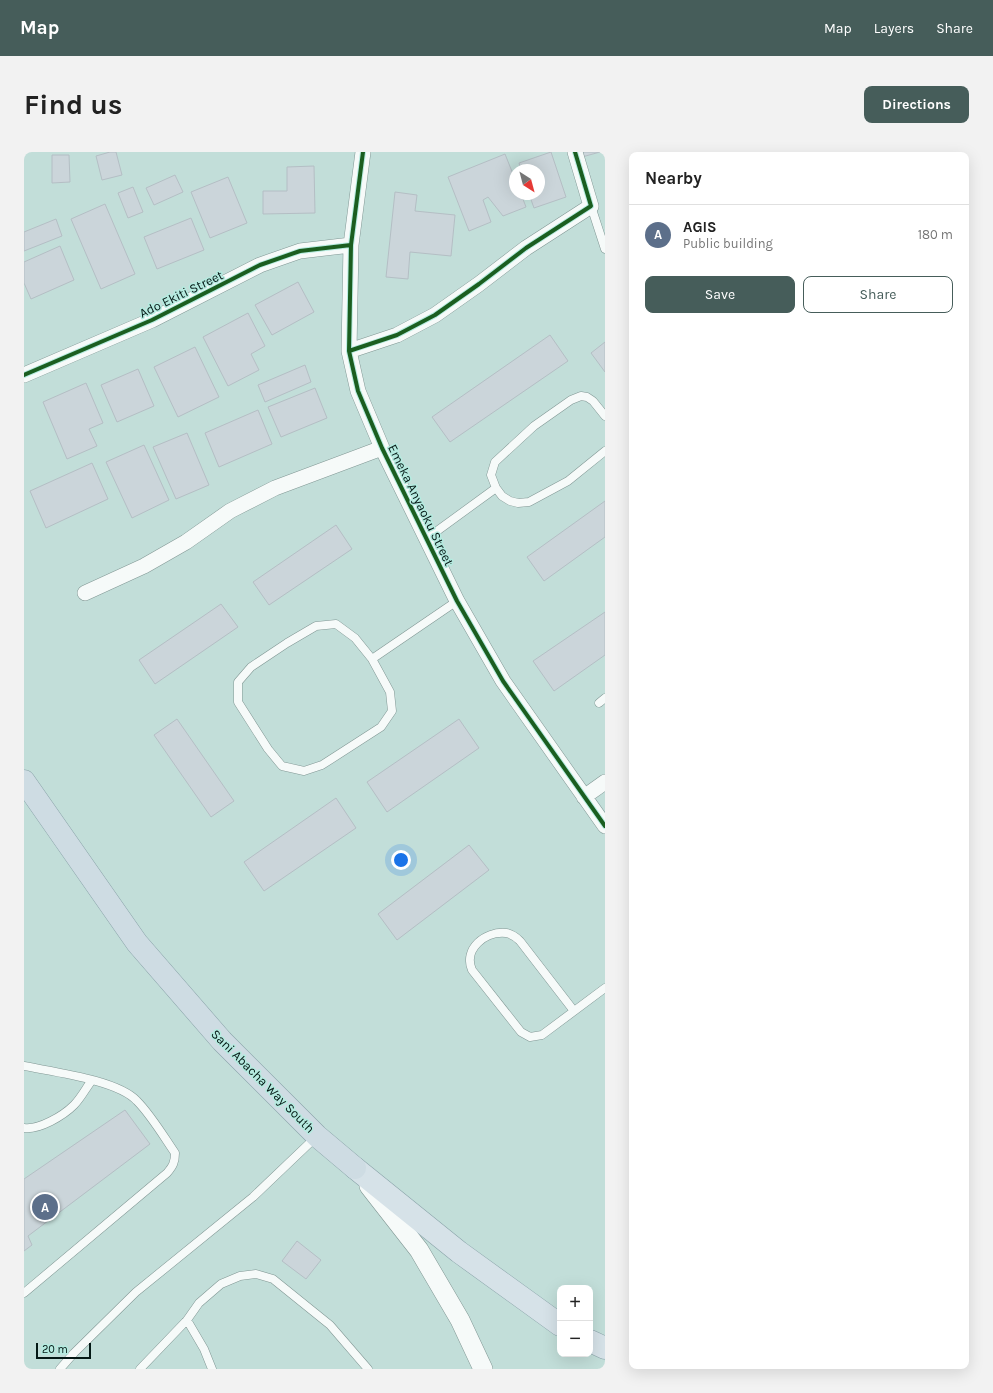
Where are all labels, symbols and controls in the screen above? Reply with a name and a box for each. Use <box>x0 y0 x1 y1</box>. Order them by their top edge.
text: Map <box>20 17 59 39</box>
text: Map <box>824 20 852 37</box>
text: Layers <box>874 20 914 37</box>
text: Share <box>936 20 973 37</box>
button: Directions <box>864 86 969 123</box>
text: Find us <box>24 88 123 121</box>
north arrow <box>509 164 545 200</box>
text: Nearby <box>645 168 702 188</box>
text: AGIS <box>683 218 717 236</box>
text: A <box>654 227 662 242</box>
text: 180 m <box>918 227 953 242</box>
text: Public building <box>683 236 773 251</box>
street label: Ado Ekiti Street <box>137 267 225 321</box>
button: Save <box>645 276 795 313</box>
button: Share <box>803 276 953 313</box>
street label: Emeka Anyaoku Street <box>385 442 457 568</box>
your location <box>391 850 411 870</box>
street label: Sani Abacha Way South <box>208 1026 318 1136</box>
pin: A <box>32 1192 58 1222</box>
map controls <box>557 1285 593 1357</box>
button: + <box>557 1285 593 1321</box>
button: − <box>557 1321 593 1357</box>
scale bar <box>36 1341 91 1360</box>
text: 20 m <box>42 1343 68 1356</box>

